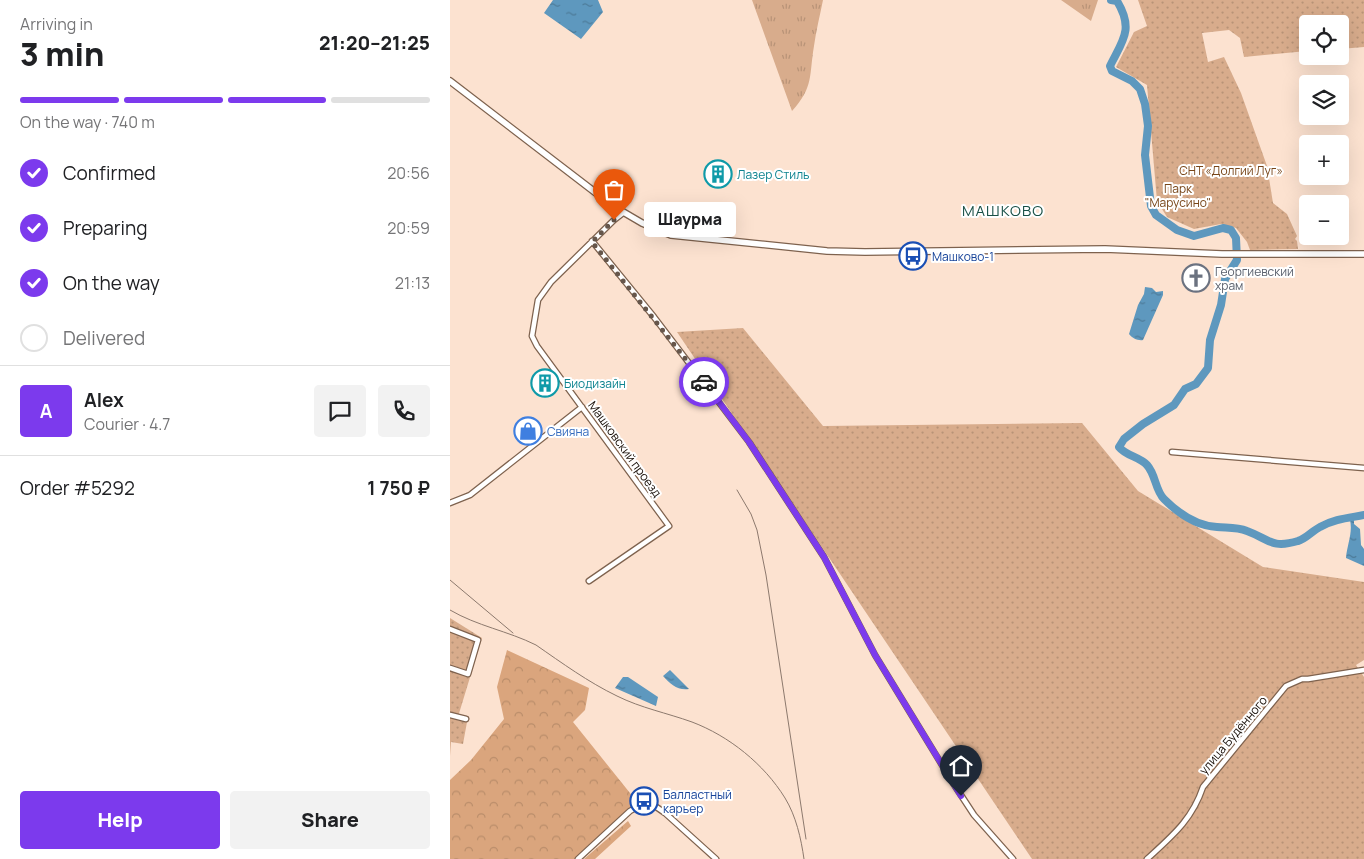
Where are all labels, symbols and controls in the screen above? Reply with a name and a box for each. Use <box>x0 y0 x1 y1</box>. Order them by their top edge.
text: Arriving in <box>20 13 93 35</box>
map controls <box>1299 15 1349 245</box>
button: locate <box>1299 15 1349 65</box>
text: 21:20–21:25 <box>319 30 430 56</box>
text: 3 min <box>20 32 104 76</box>
button: layers <box>1299 75 1349 125</box>
text: On the way · 740 m <box>20 111 155 133</box>
button: + <box>1299 135 1349 185</box>
icon: check <box>20 159 48 187</box>
building icon: Лазер Стиль <box>703 159 733 189</box>
text: Confirmed <box>63 160 156 186</box>
text: 20:56 <box>387 162 430 184</box>
park label: СНТ «Долгий Луг» <box>1179 162 1283 179</box>
place label: Лазер Стиль <box>737 166 809 183</box>
pin <box>593 169 635 220</box>
icon: bag <box>600 176 628 204</box>
park label: Парк "Марусино" <box>1145 180 1211 211</box>
button: − <box>1299 195 1349 245</box>
district label: МАШКОВО <box>962 200 1044 221</box>
callout: Шаурма <box>644 202 736 238</box>
text: Шаурма <box>658 208 722 230</box>
icon: check <box>20 214 48 242</box>
text: Preparing <box>63 215 148 241</box>
text: 20:59 <box>387 217 430 239</box>
bus stop icon: Машково-1 <box>898 241 928 271</box>
place label: Машково-1 <box>932 248 994 265</box>
church icon: Георгиевский храм <box>1181 263 1211 293</box>
place label: Георгиевский храм <box>1215 263 1294 294</box>
icon: check <box>20 269 48 297</box>
text: On the way <box>63 270 160 296</box>
text: 21:13 <box>395 272 430 294</box>
text: Delivered <box>63 325 145 351</box>
courier <box>679 357 729 407</box>
building icon: Биодизайн <box>530 368 560 398</box>
icon: car <box>690 368 718 396</box>
place label: Биодизайн <box>564 375 626 392</box>
button: chat <box>314 385 366 437</box>
button: phone <box>378 385 430 437</box>
text: Alex <box>84 387 124 413</box>
text: A <box>40 398 52 424</box>
street label: Машковский проезд <box>584 398 666 500</box>
text: Courier · 4.7 <box>84 413 170 435</box>
shop icon: Свияна <box>513 416 543 446</box>
place label: Свияна <box>547 423 589 440</box>
text: Order #5292 <box>20 475 135 501</box>
text: 1 750 ₽ <box>367 475 430 501</box>
street label: улица Будённого <box>1195 692 1271 778</box>
pin <box>940 745 982 796</box>
icon: home <box>947 752 975 780</box>
bus stop icon: Балластный карьер <box>629 786 659 816</box>
place label: Балластный карьер <box>663 786 732 817</box>
button: Help <box>20 791 220 849</box>
button: Share <box>230 791 430 849</box>

